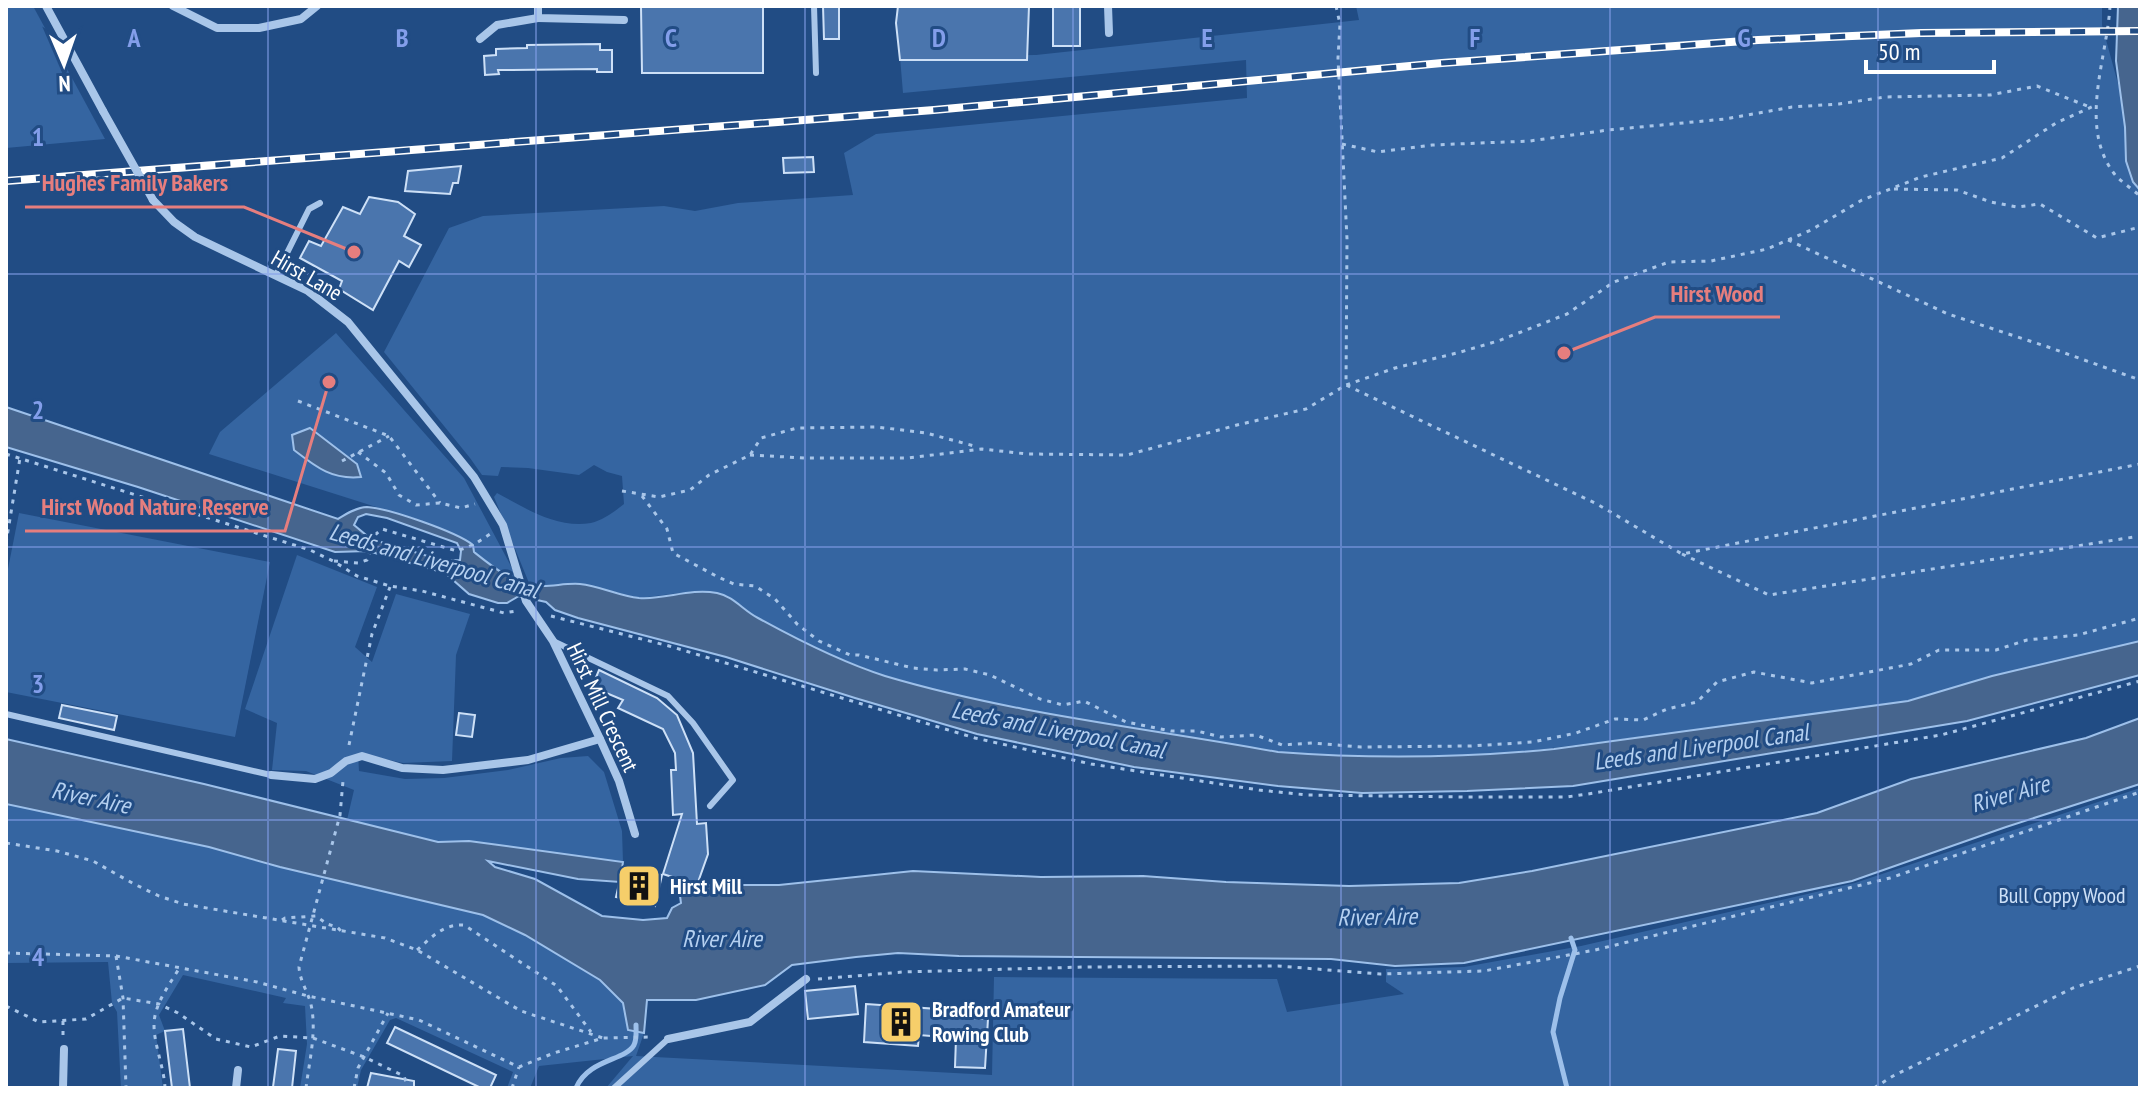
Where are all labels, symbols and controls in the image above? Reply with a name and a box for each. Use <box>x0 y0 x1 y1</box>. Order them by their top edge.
text: A <box>126 21 141 54</box>
text: B <box>396 21 409 54</box>
text: C <box>665 21 677 54</box>
text: D <box>932 21 946 54</box>
text: E <box>1201 21 1213 54</box>
text: F <box>1470 21 1481 54</box>
text: G <box>1737 21 1751 54</box>
north arrow <box>24 24 104 104</box>
scale bar <box>1866 24 1994 74</box>
text: 50 m <box>1878 36 1920 67</box>
text: N <box>58 70 71 98</box>
text: 1 <box>32 120 44 153</box>
callout: Hughes Family Bakers <box>25 159 244 207</box>
text: Hughes Family Bakers <box>42 167 228 198</box>
street label: Hirst Lane <box>267 244 347 306</box>
callout: Hirst Wood <box>1655 269 1780 317</box>
text: Hirst Wood <box>1670 278 1764 309</box>
text: 2 <box>32 393 44 426</box>
callout: Hirst Wood Nature Reserve <box>25 483 285 531</box>
text: Hirst Wood Nature Reserve <box>41 491 269 522</box>
water label: Leeds and Liverpool Canal <box>326 516 545 606</box>
street label: Hirst Mill Crescent <box>561 638 645 776</box>
text: 3 <box>32 667 44 700</box>
water label: Leeds and Liverpool Canal <box>949 694 1170 766</box>
water label: Leeds and Liverpool Canal <box>1592 716 1813 777</box>
water label: River Aire <box>1967 767 2055 819</box>
water label: River Aire <box>49 774 135 821</box>
building icon: Hirst Mill <box>615 862 663 910</box>
place label: Hirst Mill <box>670 872 743 900</box>
park label: Bull Coppy Wood <box>1998 881 2126 909</box>
water label: River Aire <box>1337 900 1419 933</box>
water label: River Aire <box>682 923 764 954</box>
text: 4 <box>32 940 45 973</box>
place label: Bradford Amateur Rowing Club <box>932 995 1071 1048</box>
building icon: Bradford Amateur Rowing Club <box>877 998 925 1046</box>

